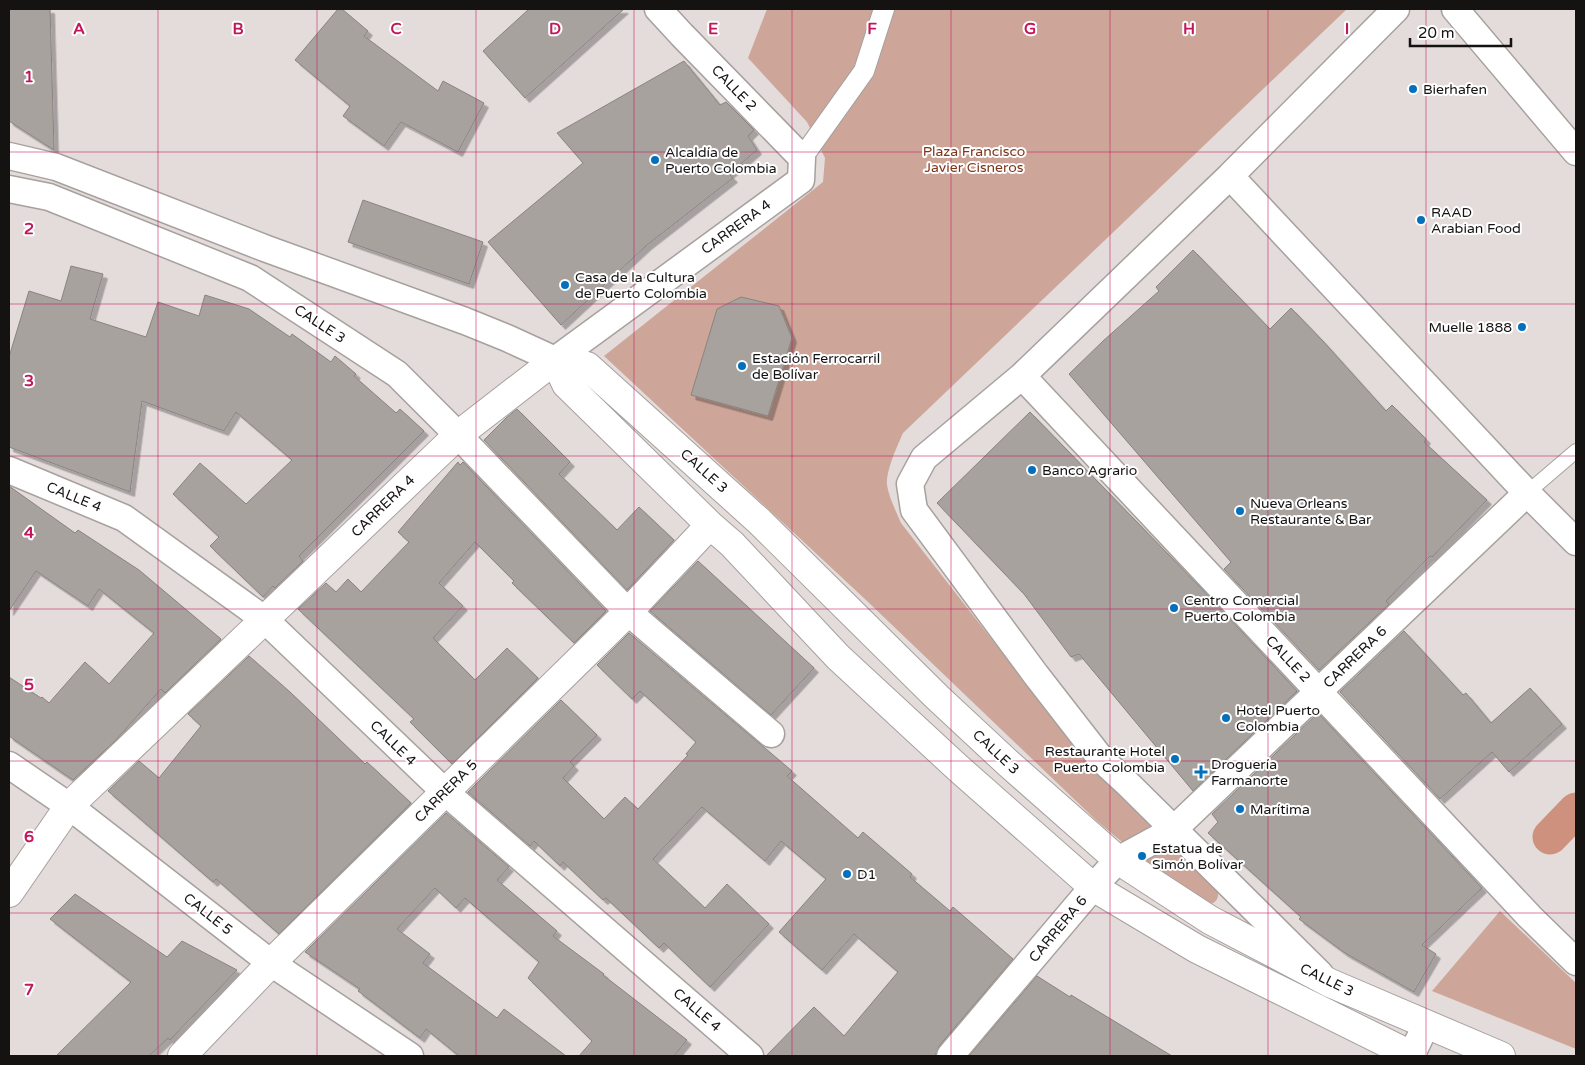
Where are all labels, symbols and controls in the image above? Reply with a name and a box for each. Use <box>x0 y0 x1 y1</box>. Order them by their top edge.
scale bar <box>1410 15 1511 47</box>
text: A <box>73 19 85 39</box>
text: B <box>232 19 244 39</box>
text: C <box>390 19 402 39</box>
text: D <box>549 19 561 39</box>
text: E <box>708 19 718 39</box>
text: F <box>867 19 877 39</box>
text: G <box>1024 19 1036 39</box>
text: H <box>1183 19 1195 39</box>
text: I <box>1345 19 1349 39</box>
text: 20 m <box>1418 24 1455 42</box>
street label: CALLE 2 <box>708 61 760 115</box>
text: 1 <box>24 67 34 87</box>
place label: Bierhafen <box>1423 81 1487 98</box>
marker: Bierhafen <box>1407 83 1419 95</box>
park label: Plaza Francisco Javier Cisneros <box>923 143 1025 176</box>
place label: Alcaldía de Puerto Colombia <box>665 144 777 177</box>
marker: Alcaldía de Puerto Colombia <box>649 154 661 166</box>
street label: CARRERA 4 <box>698 196 774 258</box>
place label: RAAD Arabian Food <box>1431 204 1521 237</box>
marker: RAAD Arabian Food <box>1415 214 1427 226</box>
text: 2 <box>24 219 34 239</box>
place label: Casa de la Cultura de Puerto Colombia <box>575 269 707 302</box>
marker: Casa de la Cultura de Puerto Colombia <box>559 279 571 291</box>
street label: CALLE 3 <box>291 301 349 347</box>
place label: Muelle 1888 <box>1429 319 1512 336</box>
marker: Muelle 1888 <box>1516 321 1528 333</box>
place label: Estación Ferrocarril de Bolívar <box>752 350 880 383</box>
marker: Estación Ferrocarril de Bolívar <box>736 360 748 372</box>
text: 3 <box>24 371 34 391</box>
street label: CALLE 3 <box>677 445 731 497</box>
place label: Banco Agrario <box>1042 462 1137 479</box>
marker: Banco Agrario <box>1026 464 1038 476</box>
street label: CARRERA 4 <box>348 471 419 541</box>
street label: CALLE 4 <box>44 478 104 516</box>
place label: Nueva Orleans Restaurante & Bar <box>1250 495 1372 528</box>
marker: Nueva Orleans Restaurante & Bar <box>1234 505 1246 517</box>
text: 4 <box>24 523 34 543</box>
place label: Centro Comercial Puerto Colombia <box>1184 592 1299 625</box>
marker: Centro Comercial Puerto Colombia <box>1168 602 1180 614</box>
street label: CARRERA 6 <box>1320 622 1391 692</box>
street label: CALLE 2 <box>1262 632 1314 686</box>
text: 5 <box>24 675 34 695</box>
place label: Hotel Puerto Colombia <box>1236 702 1320 735</box>
marker: Hotel Puerto Colombia <box>1220 712 1232 724</box>
street label: CALLE 4 <box>366 717 420 769</box>
street label: CALLE 3 <box>969 726 1023 778</box>
place label: Restaurante Hotel Puerto Colombia <box>1045 743 1165 776</box>
marker: Restaurante Hotel Puerto Colombia <box>1169 753 1181 765</box>
street label: CARRERA 5 <box>411 756 481 826</box>
place label: Droguería Farmanorte <box>1211 756 1288 789</box>
marker: Droguería Farmanorte <box>1195 766 1207 778</box>
place label: Marítima <box>1250 801 1310 818</box>
marker: Marítima <box>1234 803 1246 815</box>
text: 6 <box>24 827 34 847</box>
place label: Estatua de Simón Bolívar <box>1152 840 1244 873</box>
marker: Estatua de Simón Bolívar <box>1136 850 1148 862</box>
place label: D1 <box>857 866 876 883</box>
marker: D1 <box>841 868 853 880</box>
street label: CALLE 5 <box>180 890 236 938</box>
street label: CARRERA 6 <box>1025 892 1091 966</box>
street label: CALLE 3 <box>1297 960 1357 1000</box>
text: 7 <box>24 980 34 1000</box>
street label: CALLE 4 <box>670 985 724 1035</box>

